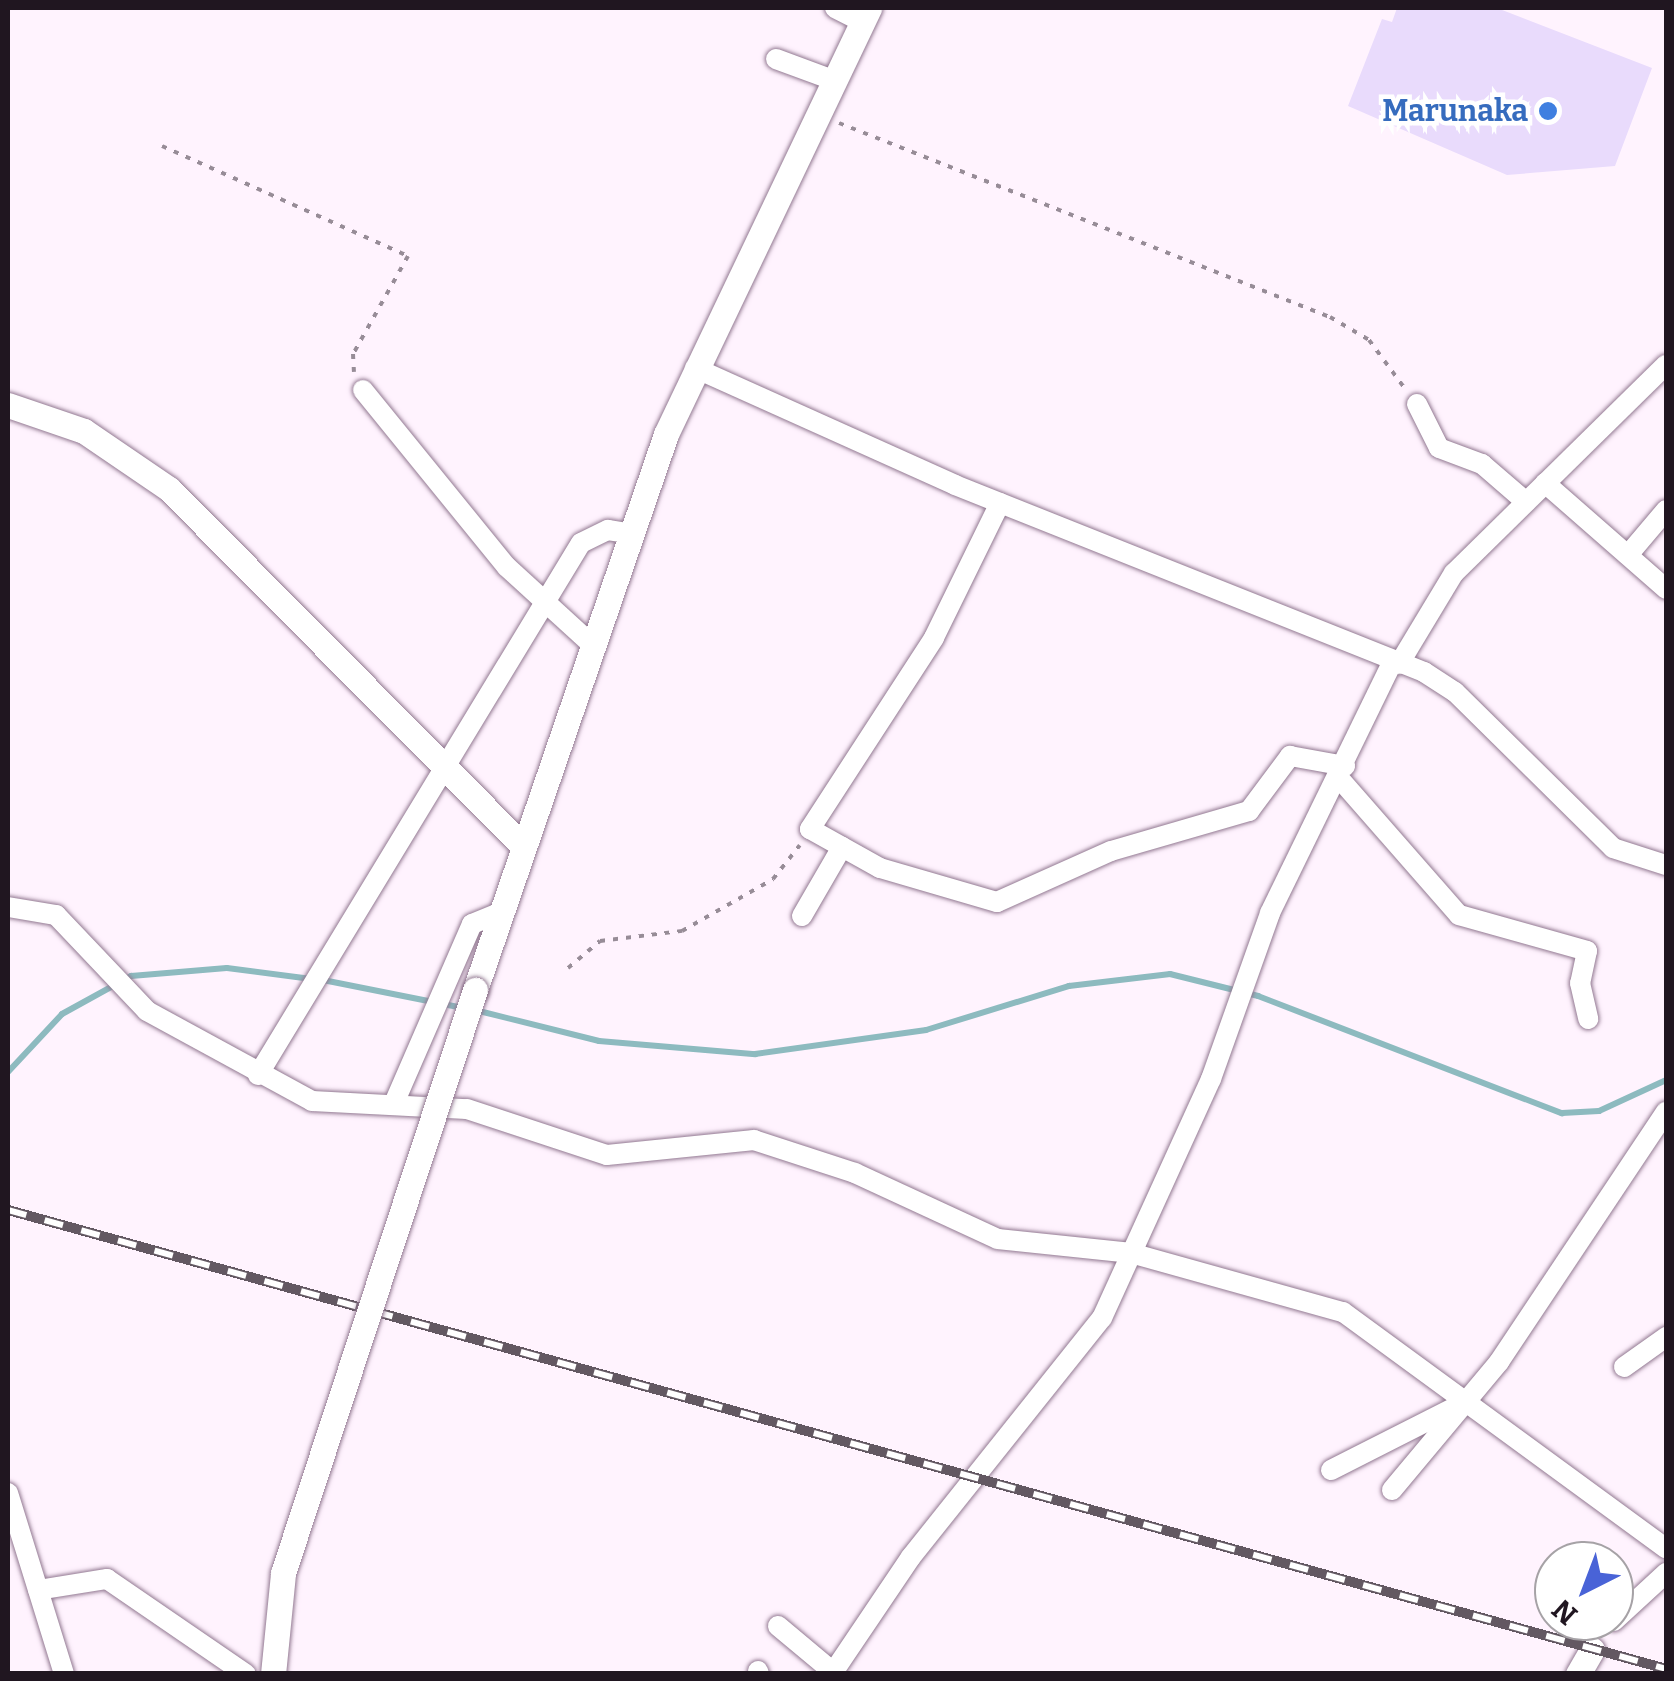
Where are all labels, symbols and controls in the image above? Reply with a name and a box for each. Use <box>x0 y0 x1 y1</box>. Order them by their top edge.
place label: Marunaka <box>1382 93 1528 129</box>
marker: Marunaka <box>1537 100 1559 122</box>
north arrow <box>1534 1541 1634 1641</box>
text: N <box>1546 1593 1584 1632</box>

